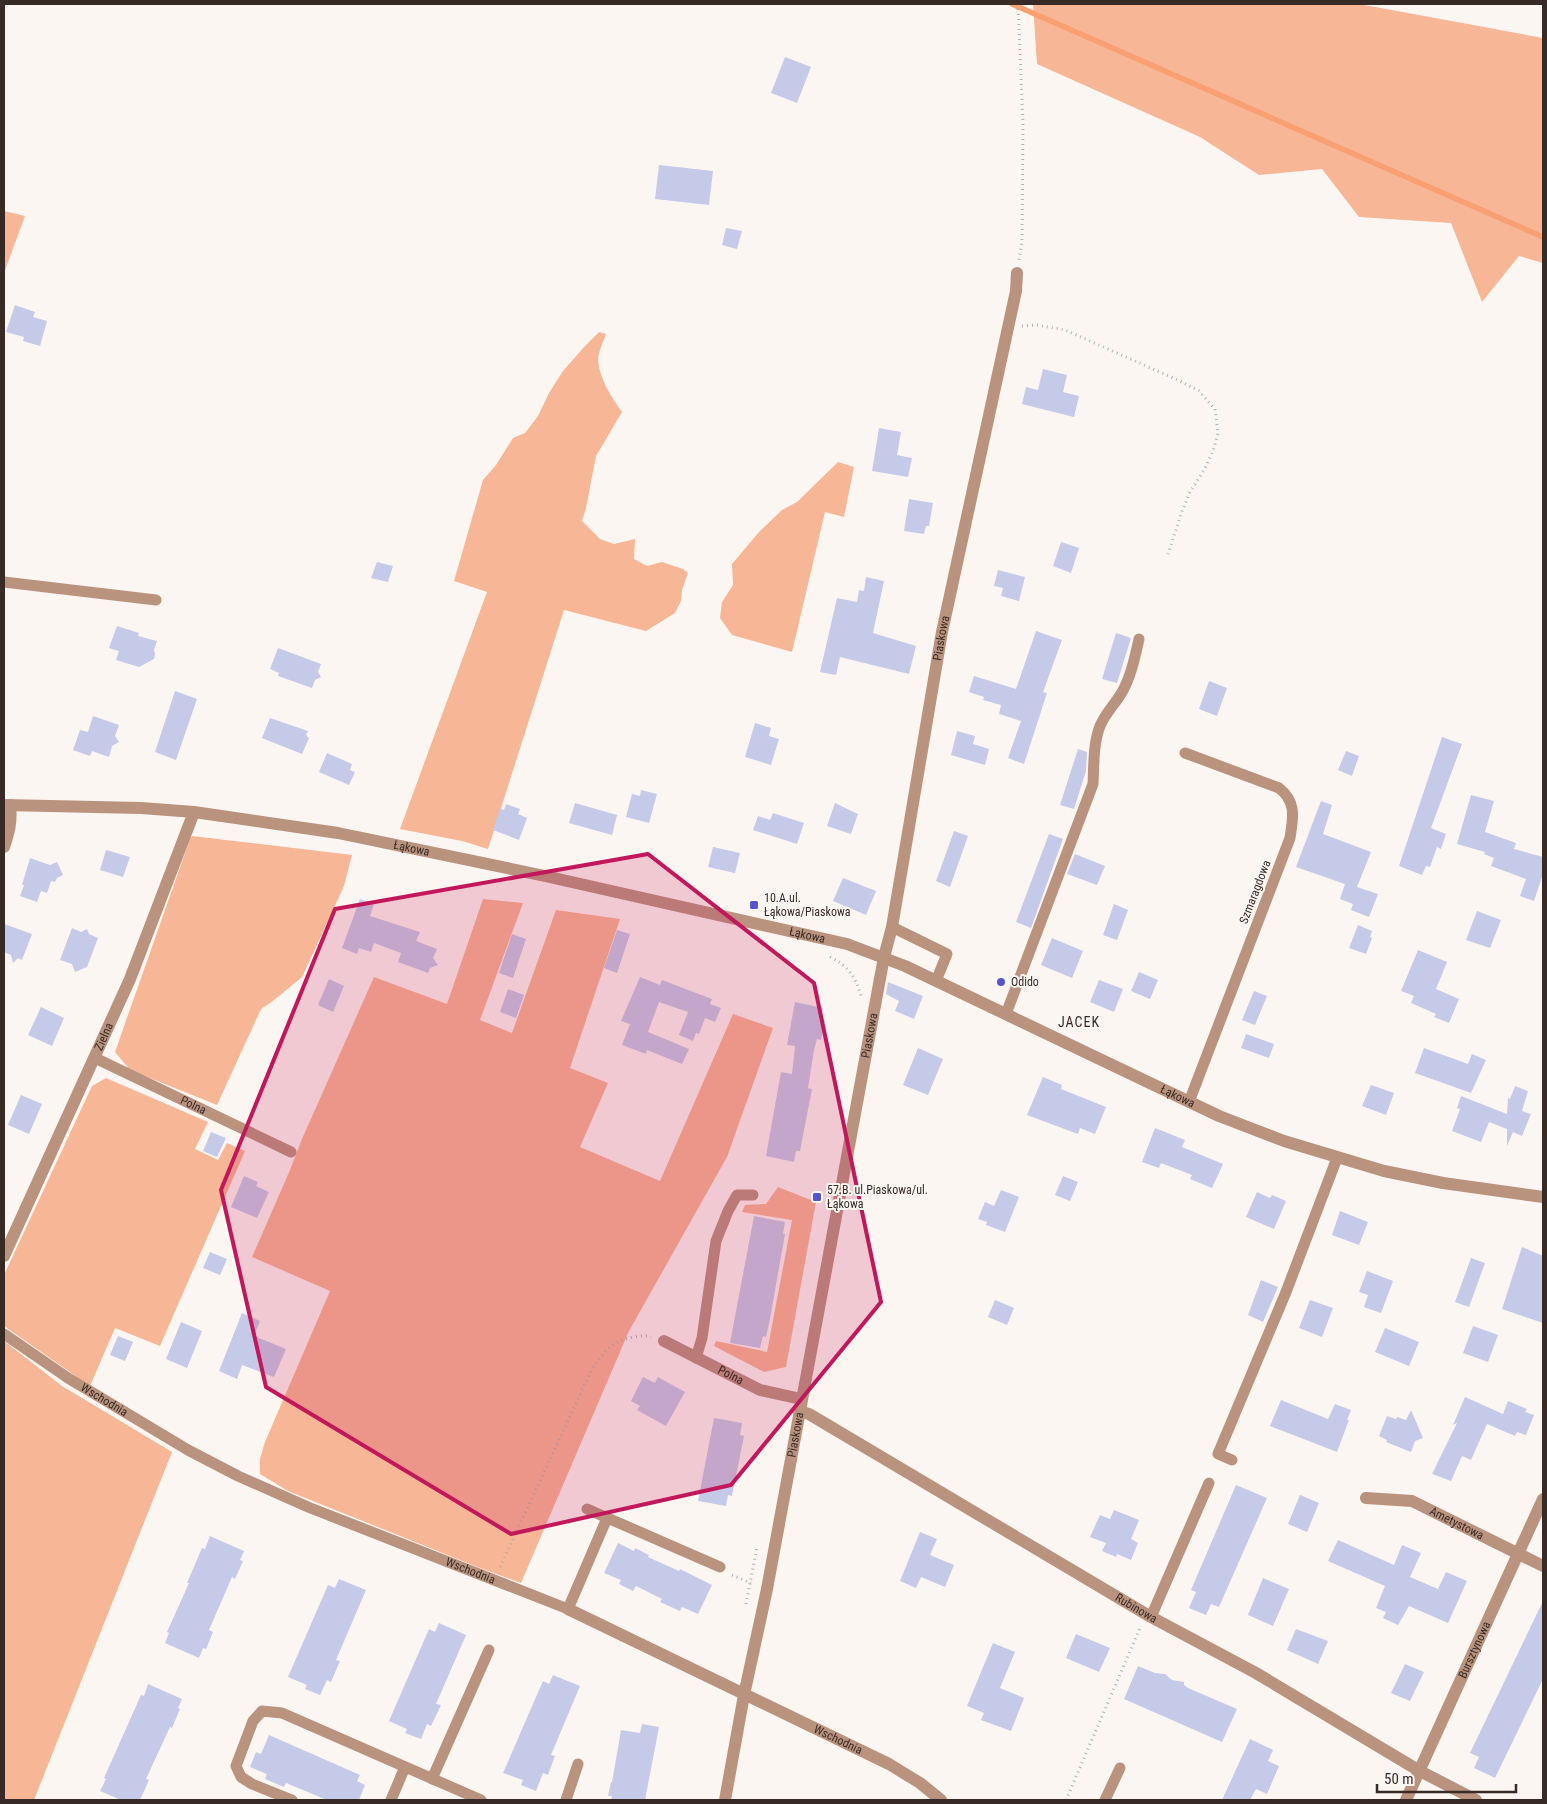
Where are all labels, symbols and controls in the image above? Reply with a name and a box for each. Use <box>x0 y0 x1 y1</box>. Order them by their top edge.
street label: Piaskowa <box>930 614 952 662</box>
street label: Łąkowa <box>392 838 431 859</box>
street label: Szmaragdowa <box>1236 858 1274 926</box>
place label: 10.A.ul. Łąkowa/Piaskowa <box>764 891 851 919</box>
marker: 10.A.ul. Łąkowa/Piaskowa <box>748 899 760 911</box>
street label: Łąkowa <box>788 924 827 946</box>
place label: Odido <box>1011 975 1039 989</box>
marker: Odido <box>995 976 1007 988</box>
street label: Piaskowa <box>858 1012 881 1059</box>
district label: JACEK <box>1058 1014 1100 1030</box>
street label: Zielna <box>91 1020 116 1053</box>
street label: Łąkowa <box>1158 1082 1197 1111</box>
street label: Polna <box>178 1093 209 1117</box>
place label: 57.B. ul.Piaskowa/ul. Łąkowa <box>827 1183 928 1211</box>
marker: 57.B. ul.Piaskowa/ul. Łąkowa <box>811 1191 823 1203</box>
street label: Polna <box>716 1363 746 1388</box>
street label: Wschodnia <box>78 1380 131 1419</box>
street label: Piaskowa <box>785 1411 807 1459</box>
street label: Ametystowa <box>1427 1504 1486 1543</box>
street label: Wschodnia <box>444 1555 498 1587</box>
street label: Rubinowa <box>1113 1590 1160 1626</box>
street label: Bursztynowa <box>1455 1619 1493 1680</box>
street label: Wschodnia <box>812 1722 865 1757</box>
scale bar <box>1377 1762 1516 1794</box>
text: 50 m <box>1384 1770 1414 1788</box>

